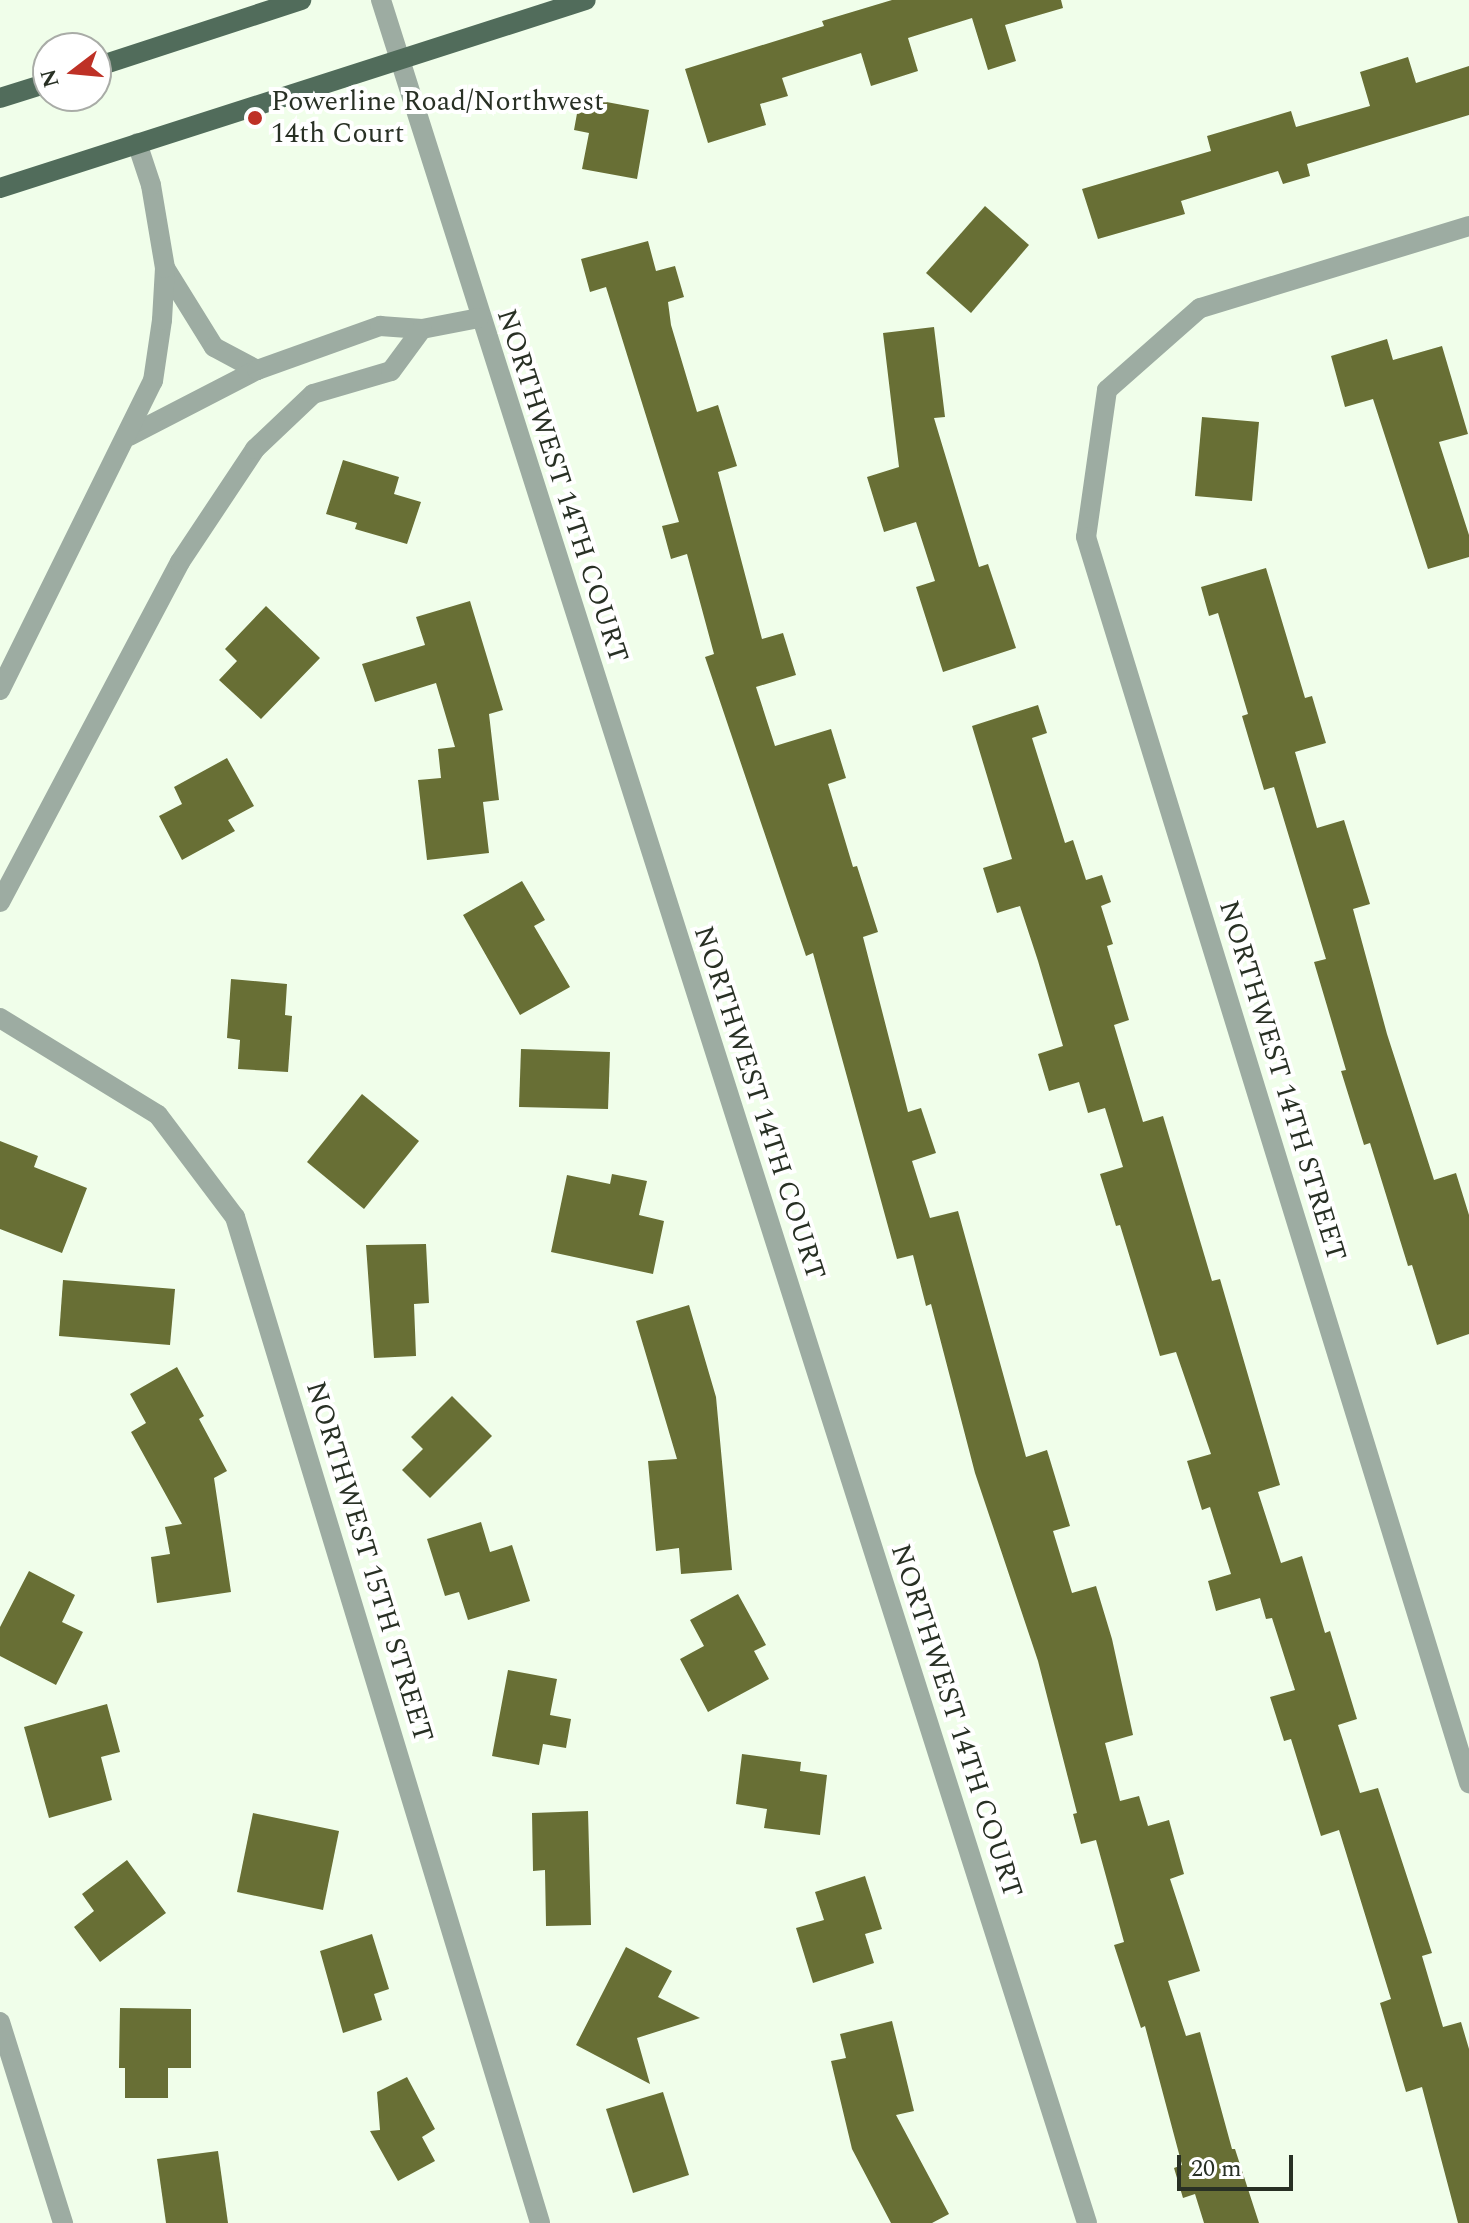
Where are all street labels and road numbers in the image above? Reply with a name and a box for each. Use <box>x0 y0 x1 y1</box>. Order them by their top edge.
street label: NORTHWEST 14TH COURT <box>489 305 635 667</box>
street label: NORTHWEST 14TH STREET <box>1211 897 1353 1265</box>
street label: NORTHWEST 14TH COURT <box>686 922 832 1284</box>
street label: NORTHWEST 15TH STREET <box>298 1378 440 1746</box>
street label: NORTHWEST 14TH COURT <box>883 1540 1029 1902</box>

